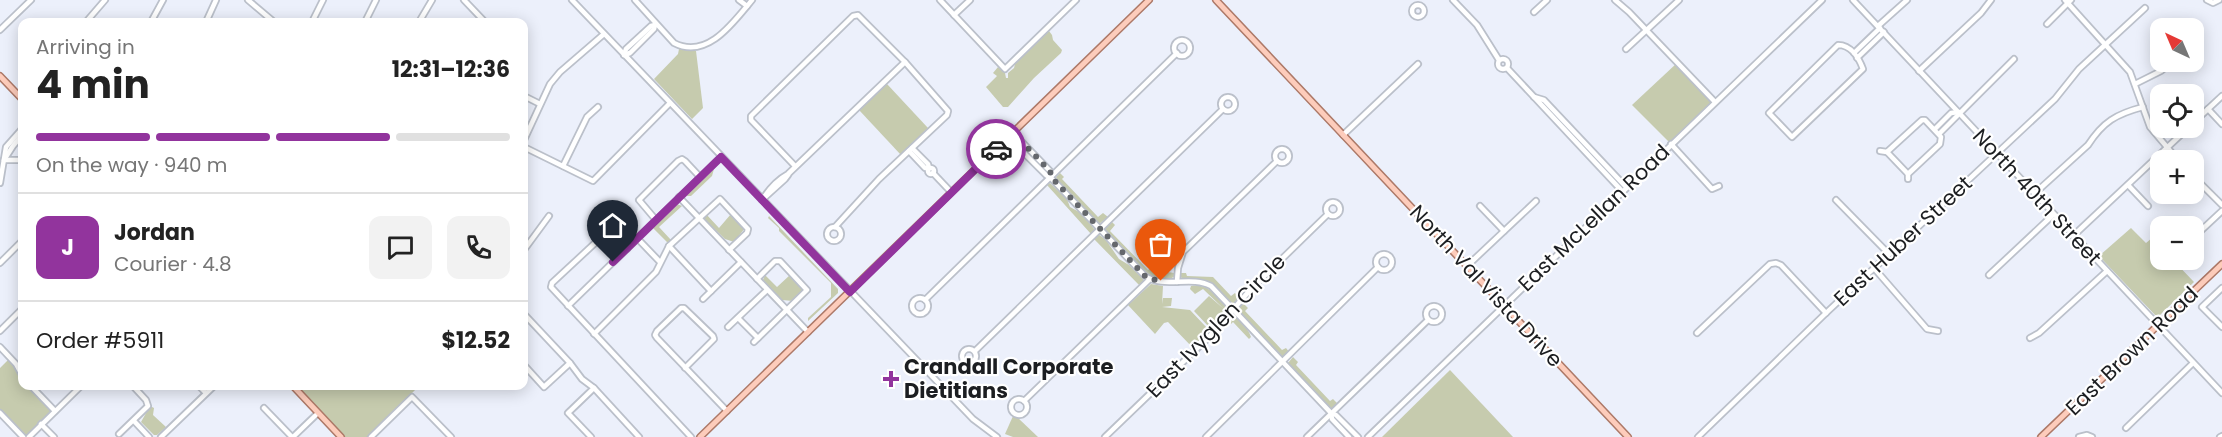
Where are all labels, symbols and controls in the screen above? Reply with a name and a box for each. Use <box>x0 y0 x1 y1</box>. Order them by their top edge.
north arrow <box>2150 18 2204 72</box>
map controls <box>2150 18 2204 270</box>
text: Arriving in <box>36 33 135 61</box>
text: 12:31–12:36 <box>392 54 510 85</box>
text: 4 min <box>36 57 150 112</box>
button: locate <box>2150 84 2204 138</box>
courier <box>966 119 1026 179</box>
street label: North 40th Street <box>1966 122 2108 271</box>
icon: car <box>980 133 1013 166</box>
street label: East McLellan Road <box>1512 138 1676 298</box>
button: + <box>2150 150 2204 204</box>
text: On the way · 940 m <box>36 151 227 179</box>
street label: East Huber Street <box>1827 169 1978 312</box>
street label: North Val Vista Drive <box>1403 198 1569 373</box>
pin <box>587 200 638 262</box>
icon: home <box>596 209 629 242</box>
button: chat <box>369 216 432 279</box>
button: phone <box>447 216 510 279</box>
button: − <box>2150 216 2204 270</box>
text: Jordan <box>114 217 195 248</box>
pin <box>1135 219 1186 281</box>
icon: bag <box>1144 228 1177 261</box>
text: J <box>61 232 74 263</box>
street label: East Ivyglen Circle <box>1139 247 1292 404</box>
text: Courier · 4.8 <box>114 250 232 278</box>
street label: East Brown Road <box>2059 280 2204 422</box>
text: Order #5911 <box>36 325 164 356</box>
text: $12.52 <box>442 325 510 356</box>
place label: Crandall Corporate Dietitians <box>904 352 1114 405</box>
marker: Crandall Corporate Dietitians <box>882 370 900 388</box>

